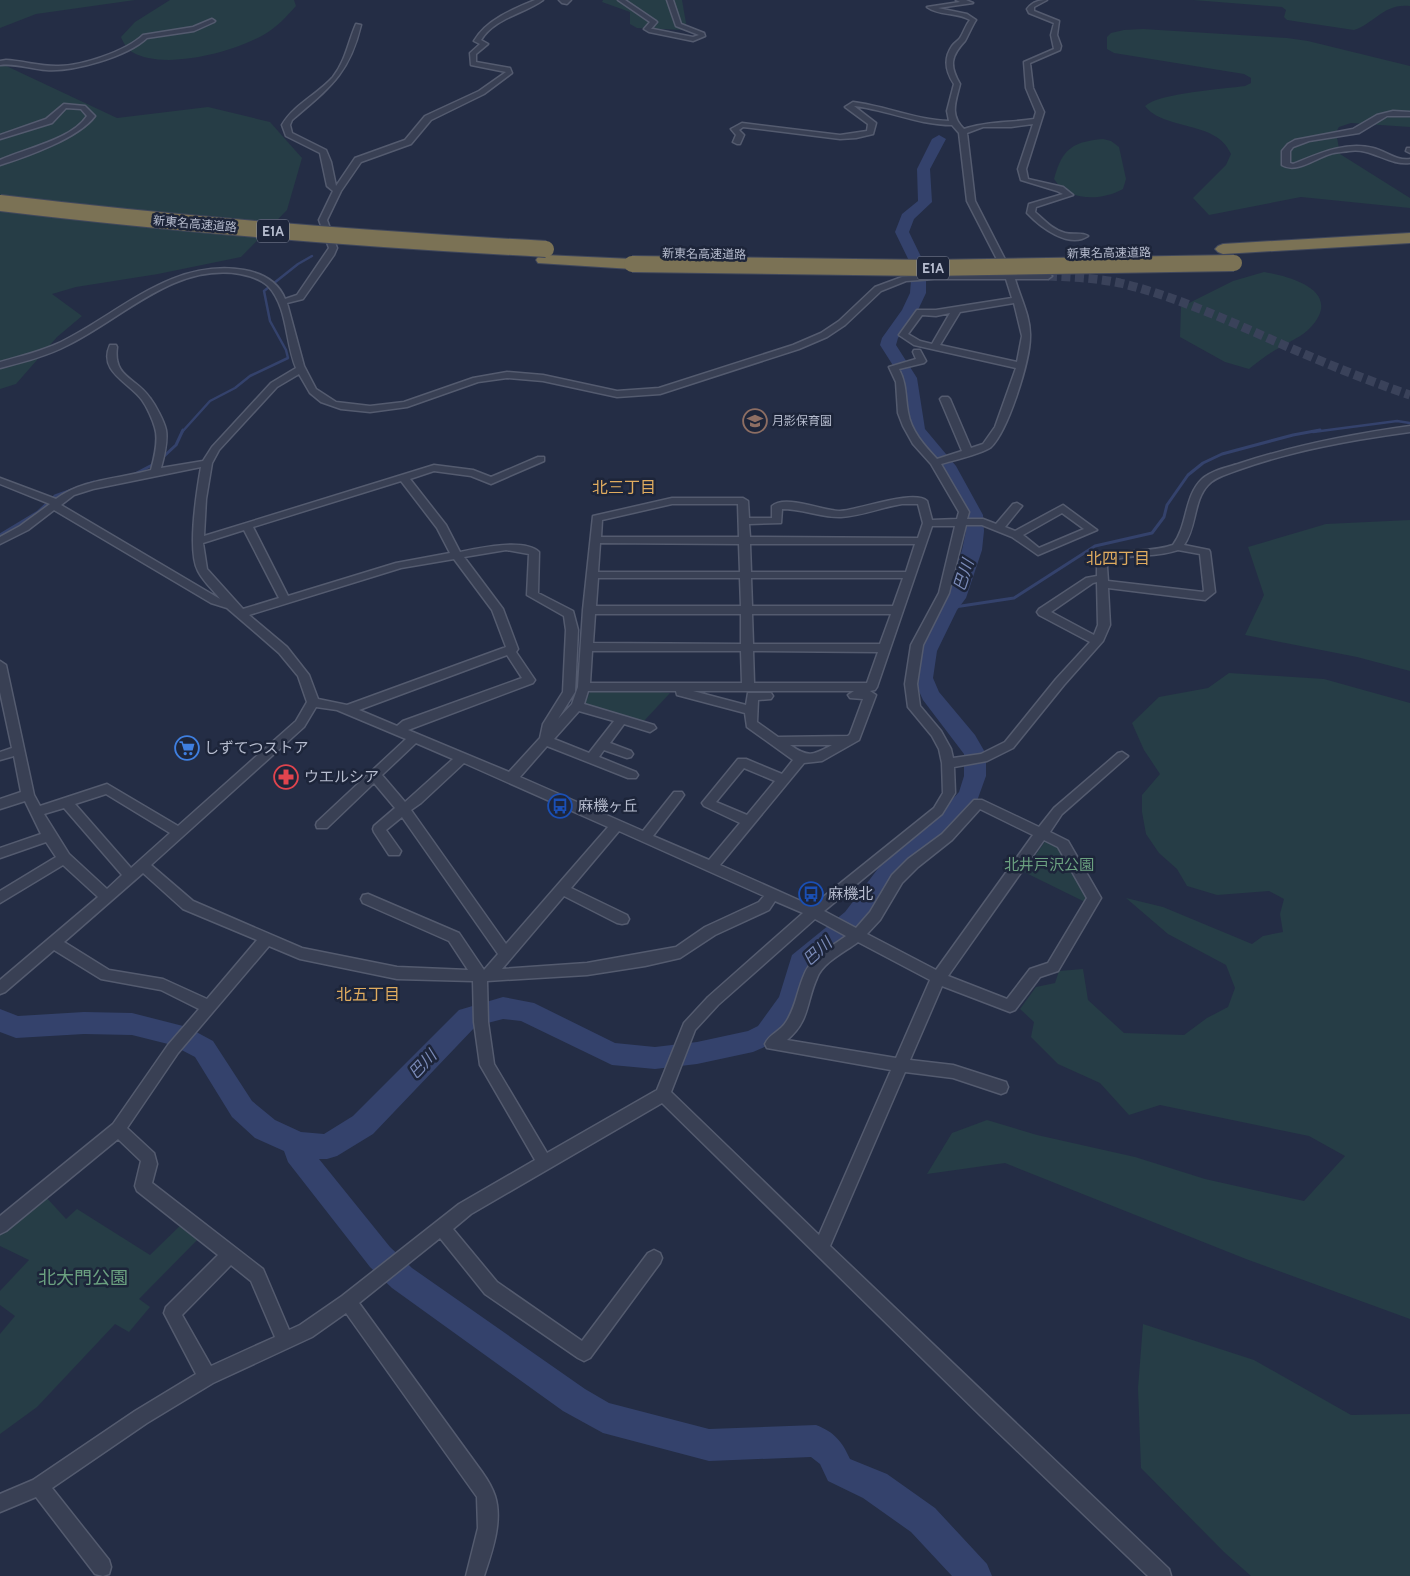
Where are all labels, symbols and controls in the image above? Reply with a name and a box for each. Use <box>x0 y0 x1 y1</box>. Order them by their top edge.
street label: 新東名高速道路 <box>153 212 238 235</box>
road number: E1A <box>257 220 289 242</box>
street label: 新東名高速道路 <box>1067 244 1151 261</box>
street label: 新東名高速道路 <box>662 245 746 262</box>
road number: E1A <box>917 256 949 280</box>
school or university icon: 月影保育園 <box>742 408 768 434</box>
place label: 月影保育園 <box>772 413 832 428</box>
district label: 北三丁目 <box>592 478 656 497</box>
district label: 北四丁目 <box>1086 549 1150 568</box>
water label: 巴川 <box>949 555 978 593</box>
supermarket icon: しずてつストア <box>174 735 200 761</box>
place label: しずてつストア <box>204 739 308 757</box>
pharmacy icon: ウエルシア <box>273 764 299 790</box>
place label: ウエルシア <box>304 768 379 786</box>
bus stop icon: 麻機ヶ丘 <box>547 793 573 819</box>
place label: 麻機ヶ丘 <box>578 797 638 815</box>
park label: 北井戸沢公園 <box>1004 856 1094 874</box>
bus stop icon: 麻機北 <box>798 881 824 907</box>
place label: 麻機北 <box>828 885 873 903</box>
water label: 巴川 <box>799 932 837 969</box>
district label: 北五丁目 <box>336 985 400 1004</box>
water label: 巴川 <box>404 1045 442 1082</box>
park label: 北大門公園 <box>38 1267 128 1289</box>

